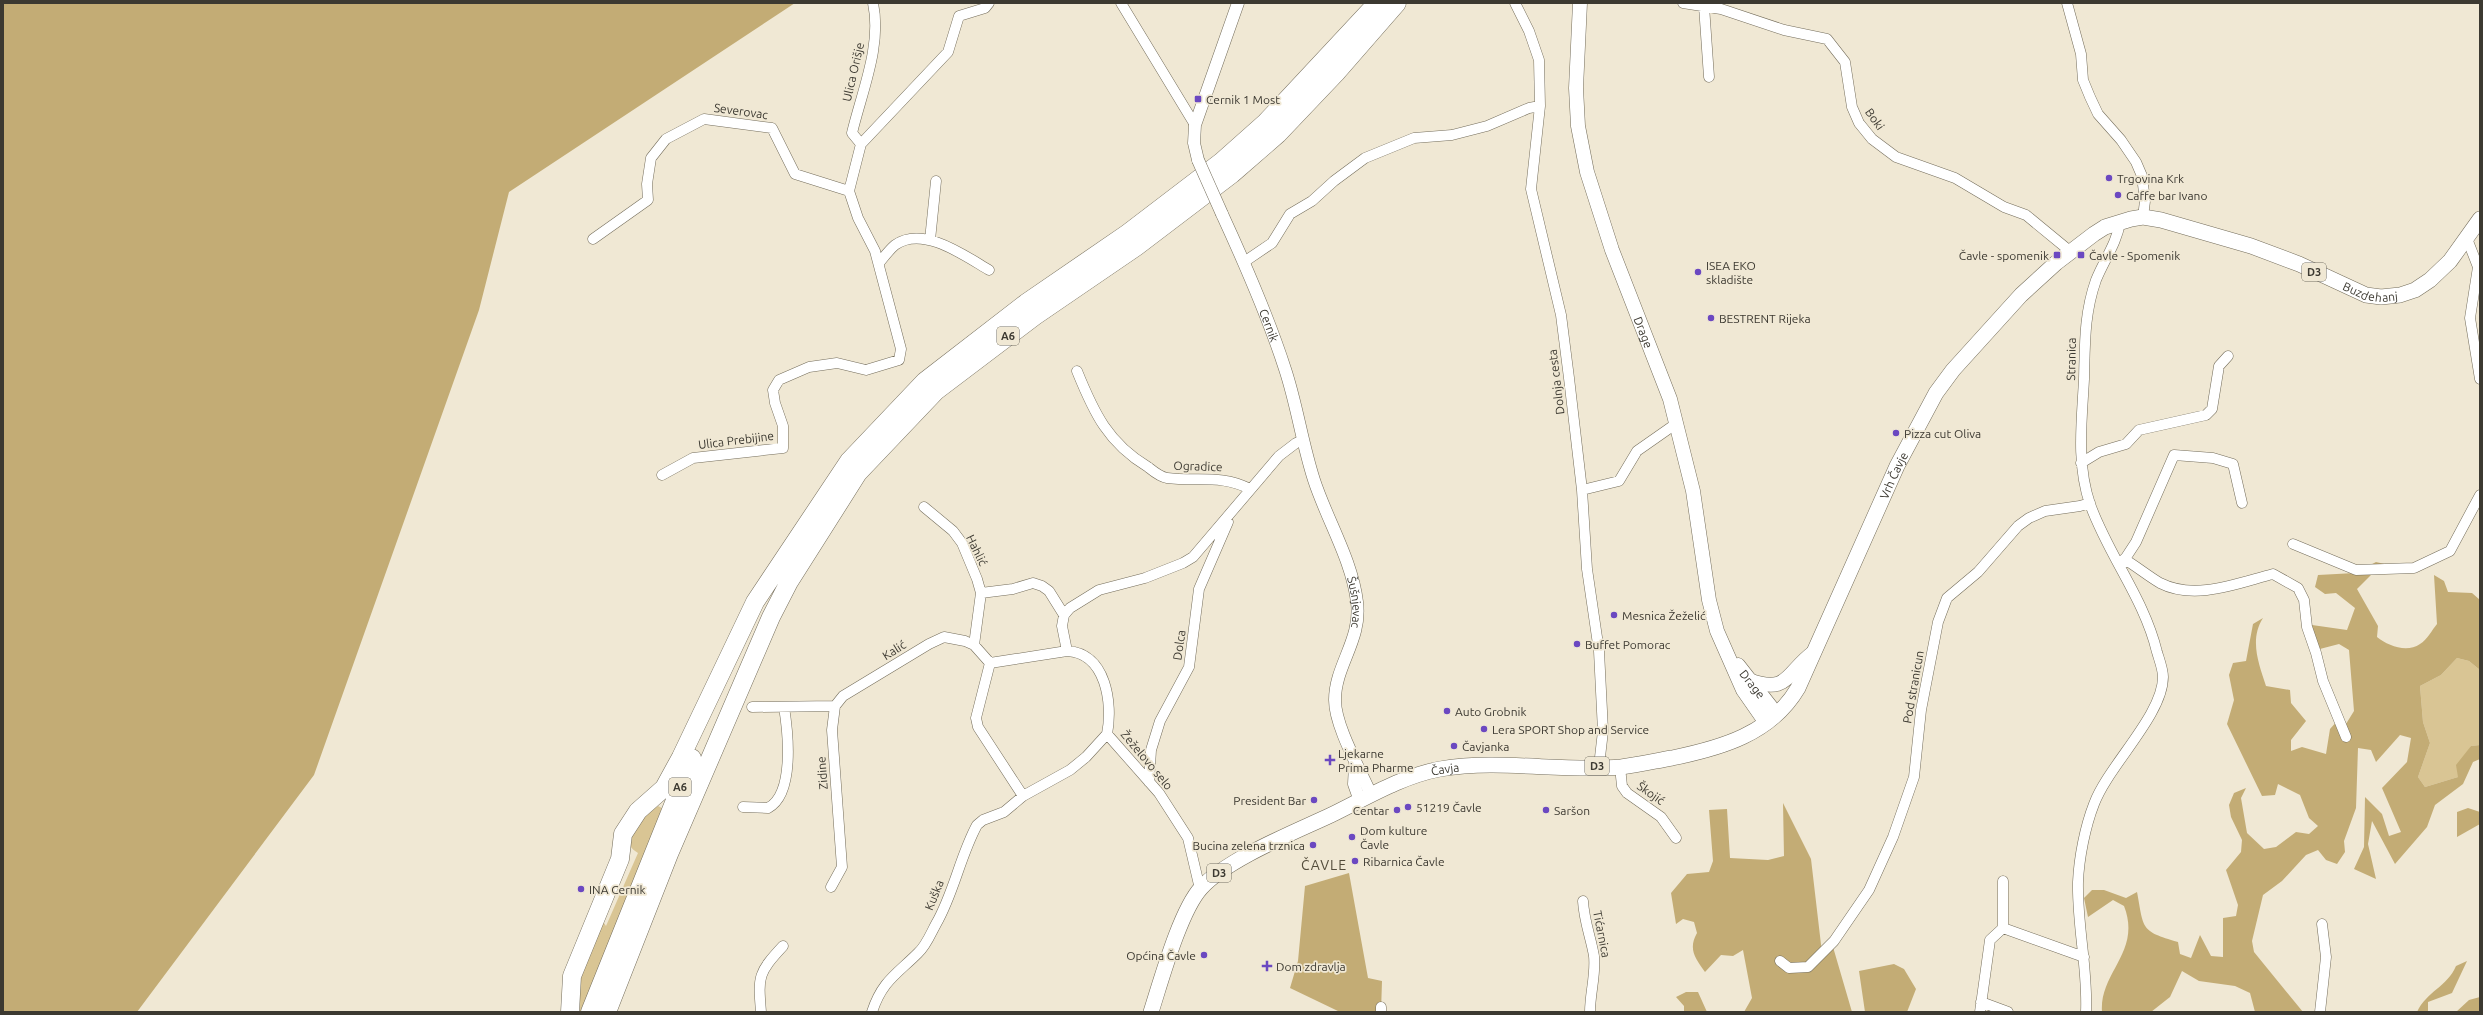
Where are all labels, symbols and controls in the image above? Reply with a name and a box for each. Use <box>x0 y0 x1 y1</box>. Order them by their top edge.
street label: Ulica Orišje <box>840 41 866 103</box>
place label: Cernik 1 Most <box>1206 93 1280 106</box>
marker: Cernik 1 Most <box>1193 94 1203 104</box>
street label: Severovac <box>713 101 769 121</box>
street label: Boki <box>1863 106 1887 132</box>
place label: Trgovina Krk <box>2117 172 2184 185</box>
marker: Trgovina Krk <box>2104 173 2114 183</box>
place label: Caffe bar Ivano <box>2126 189 2207 202</box>
marker: Caffe bar Ivano <box>2113 190 2123 200</box>
place label: Čavle - spomenik <box>1959 249 2049 262</box>
place label: Čavle - Spomenik <box>2089 249 2180 262</box>
marker: Čavle - spomenik <box>2052 250 2062 260</box>
marker: Čavle - Spomenik <box>2076 250 2086 260</box>
place label: ISEA EKO skladište <box>1706 259 1756 286</box>
road number: D3 <box>2302 263 2326 281</box>
marker: ISEA EKO skladište <box>1693 267 1703 277</box>
street label: Buzdehanj <box>2341 279 2398 304</box>
street label: Cernik <box>1257 307 1282 344</box>
place label: BESTRENT Rijeka <box>1719 312 1811 325</box>
marker: BESTRENT Rijeka <box>1706 313 1716 323</box>
street label: Drage <box>1632 314 1656 350</box>
road number: A6 <box>997 327 1019 345</box>
street label: Stranica <box>2064 337 2078 381</box>
street label: Dolnja cesta <box>1546 349 1566 415</box>
place label: Pizza cut Oliva <box>1904 427 1981 440</box>
marker: Pizza cut Oliva <box>1891 428 1901 438</box>
street label: Ulica Prebijine <box>697 429 775 451</box>
street label: Vrh Čavje <box>1877 449 1910 501</box>
street label: Ogradice <box>1173 459 1223 473</box>
street label: Hahlić <box>964 532 990 568</box>
street label: Šušnjevac <box>1345 575 1364 630</box>
place label: Mesnica Žeželić <box>1622 609 1706 622</box>
marker: Mesnica Žeželić <box>1609 610 1619 620</box>
street label: Dolca <box>1170 629 1188 661</box>
street label: Kalić <box>880 638 908 662</box>
place label: Buffet Pomorac <box>1585 638 1671 651</box>
marker: Buffet Pomorac <box>1572 639 1582 649</box>
street label: Pod stranicun <box>1900 650 1926 724</box>
street label: Drage <box>1738 667 1768 701</box>
place label: Auto Grobnik <box>1455 705 1526 718</box>
marker: Auto Grobnik <box>1442 706 1452 716</box>
place label: Lera SPORT Shop and Service <box>1492 723 1649 736</box>
marker: Lera SPORT Shop and Service <box>1479 724 1489 734</box>
street label: Žeželovo selo <box>1118 728 1176 792</box>
place label: Čavjanka <box>1462 740 1510 753</box>
marker: Čavjanka <box>1449 741 1459 751</box>
place label: Ljekarne Prima Pharme <box>1338 747 1414 774</box>
marker: Ljekarne Prima Pharme <box>1325 755 1335 765</box>
street label: Zidine <box>814 756 830 790</box>
road number: D3 <box>1585 757 1609 775</box>
street label: Čavja <box>1430 760 1460 777</box>
road number: A6 <box>669 778 691 796</box>
street label: Škojić <box>1635 779 1668 807</box>
place label: President Bar <box>1233 794 1306 807</box>
marker: President Bar <box>1309 795 1319 805</box>
place label: 51219 Čavle <box>1416 801 1482 814</box>
marker: 51219 Čavle <box>1403 802 1413 812</box>
place label: Centar <box>1353 804 1389 817</box>
place label: Saršon <box>1554 804 1590 817</box>
marker: Centar <box>1392 805 1402 815</box>
marker: Saršon <box>1541 805 1551 815</box>
place label: Dom kulture Čavle <box>1360 824 1427 851</box>
marker: Dom kulture Čavle <box>1347 832 1357 842</box>
place label: Bucina zelena trznica <box>1192 839 1305 852</box>
marker: Bucina zelena trznica <box>1308 840 1318 850</box>
place label: Ribarnica Čavle <box>1363 855 1445 868</box>
district label: ČAVLE <box>1301 856 1347 873</box>
marker: Ribarnica Čavle <box>1350 856 1360 866</box>
road number: D3 <box>1207 864 1231 882</box>
street label: Kuška <box>922 878 946 912</box>
place label: INA Cernik <box>589 883 646 896</box>
marker: INA Cernik <box>576 884 586 894</box>
street label: Tićarnica <box>1591 909 1613 959</box>
place label: Općina Čavle <box>1126 949 1196 962</box>
marker: Općina Čavle <box>1199 950 1209 960</box>
marker: Dom zdravlja <box>1261 960 1273 972</box>
place label: Dom zdravlja <box>1276 960 1346 973</box>

